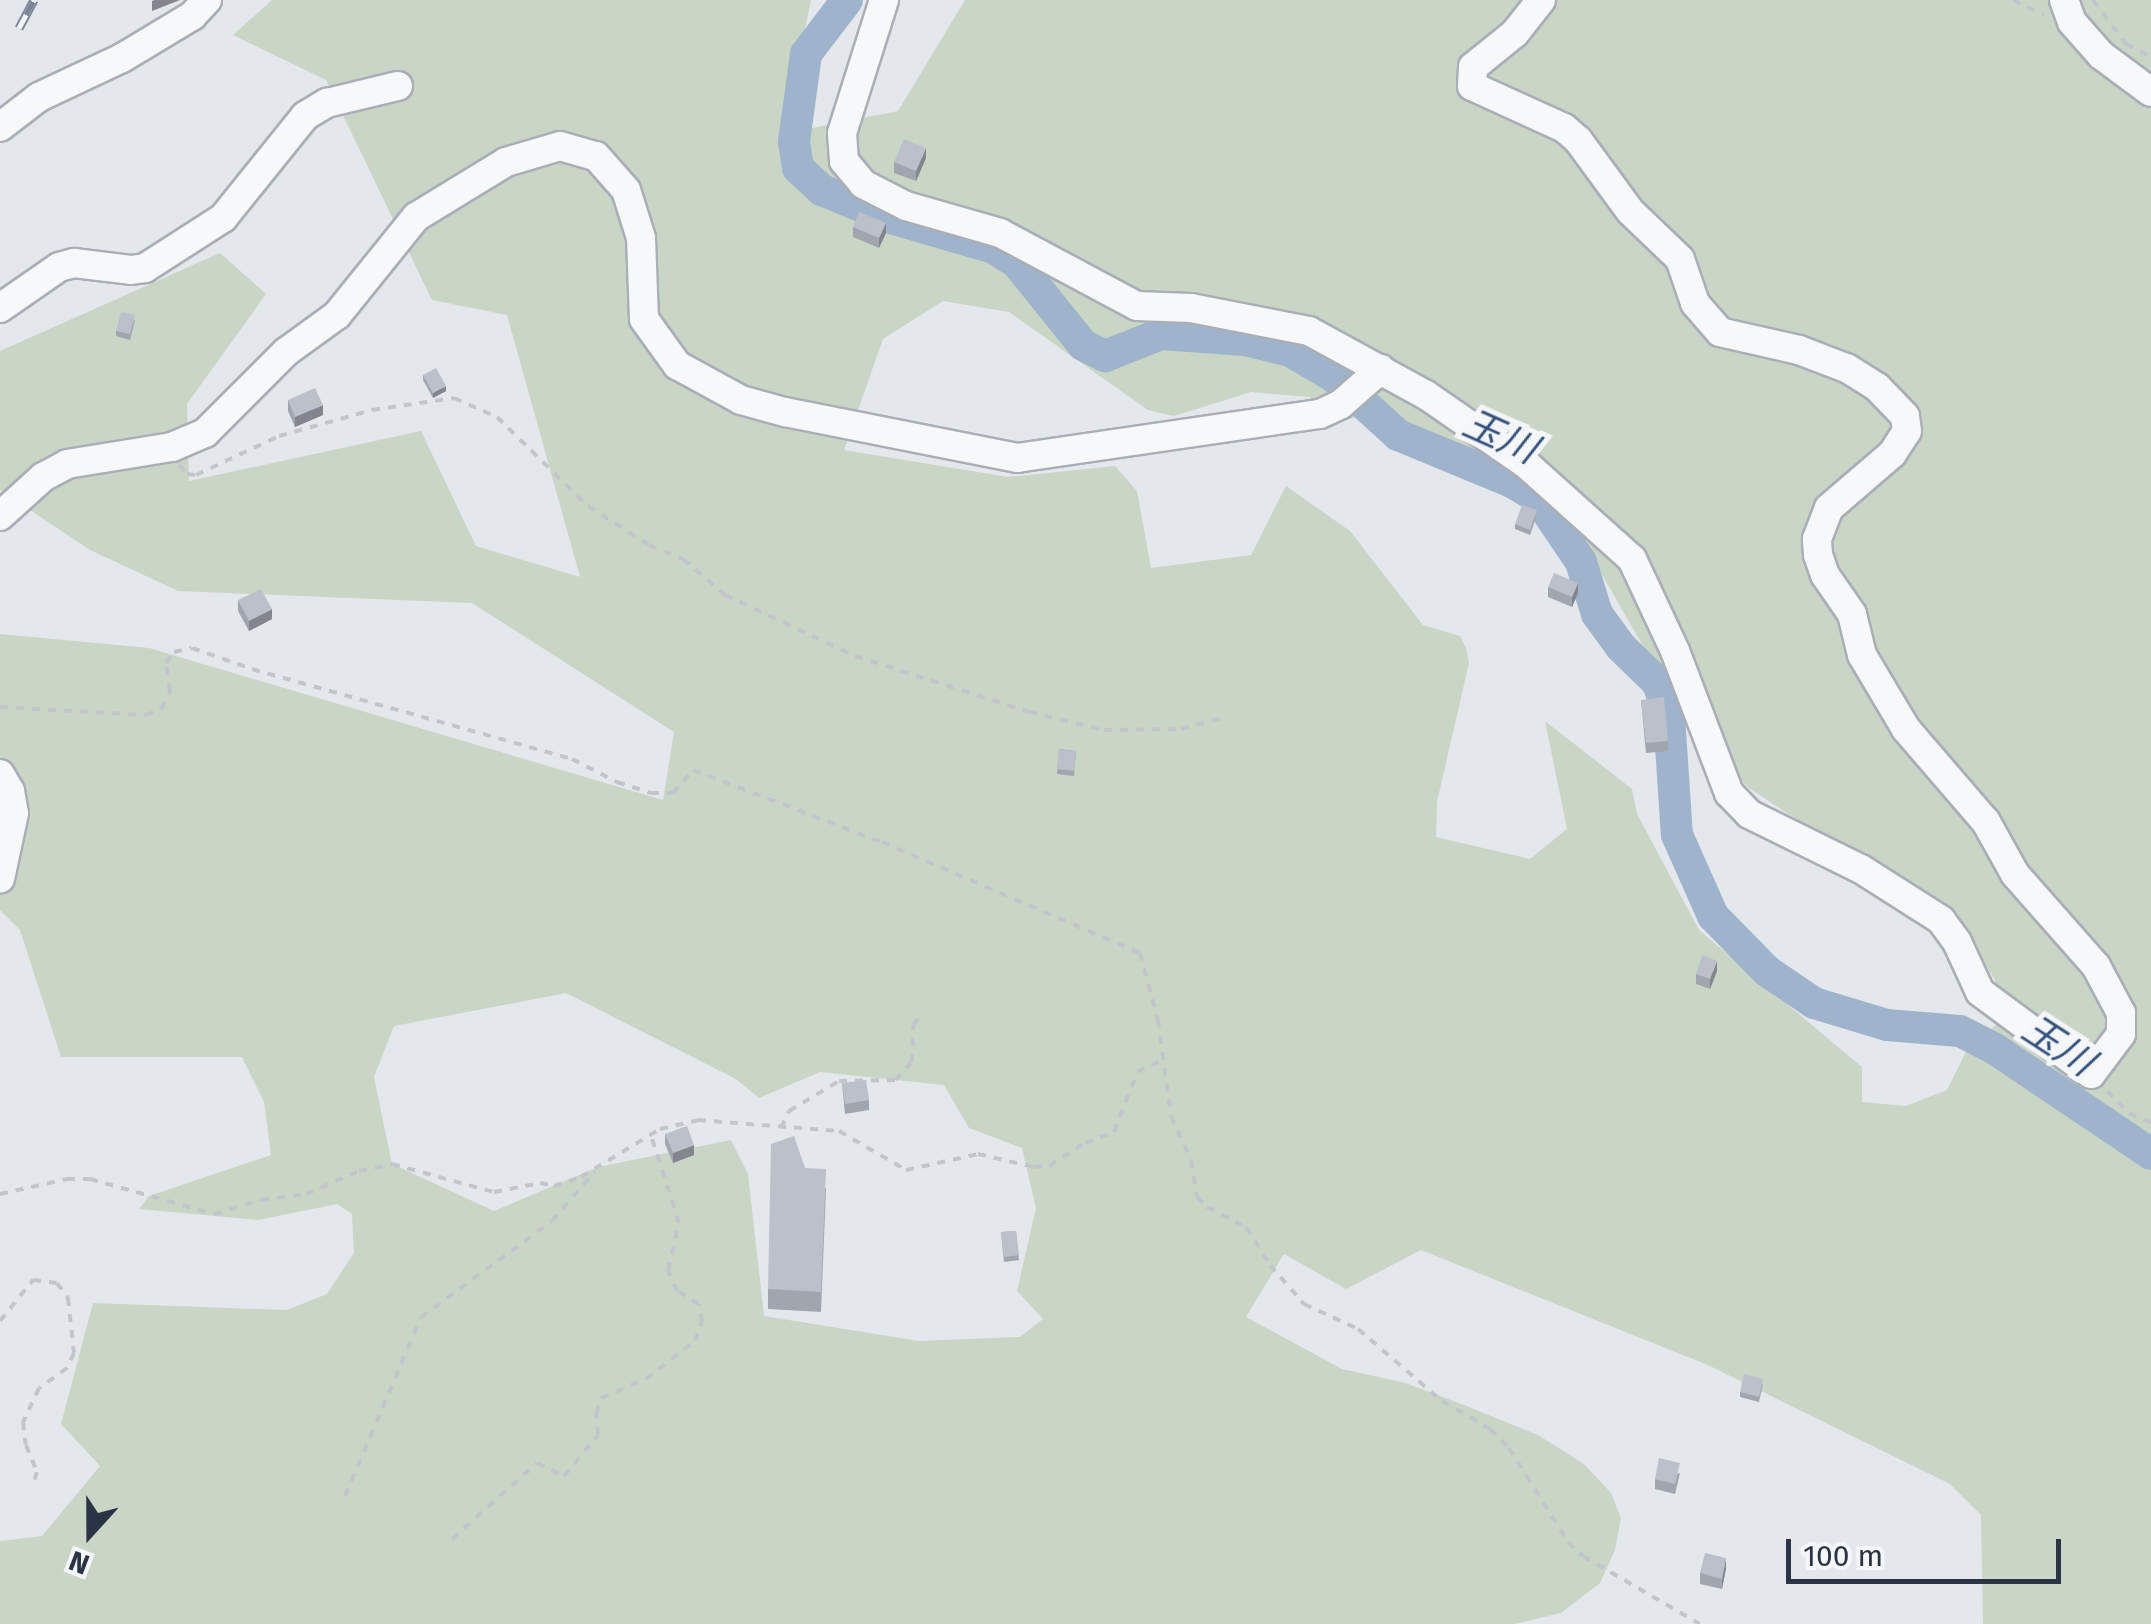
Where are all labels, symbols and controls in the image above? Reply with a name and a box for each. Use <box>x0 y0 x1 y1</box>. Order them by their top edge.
water label: 玉川 <box>1456 401 1544 473</box>
water label: 玉川 <box>2014 1006 2102 1086</box>
north arrow <box>40 1484 140 1584</box>
scale bar <box>1791 1519 2066 1581</box>
text: 100 m <box>1803 1538 1883 1574</box>
text: N <box>64 1544 94 1581</box>

